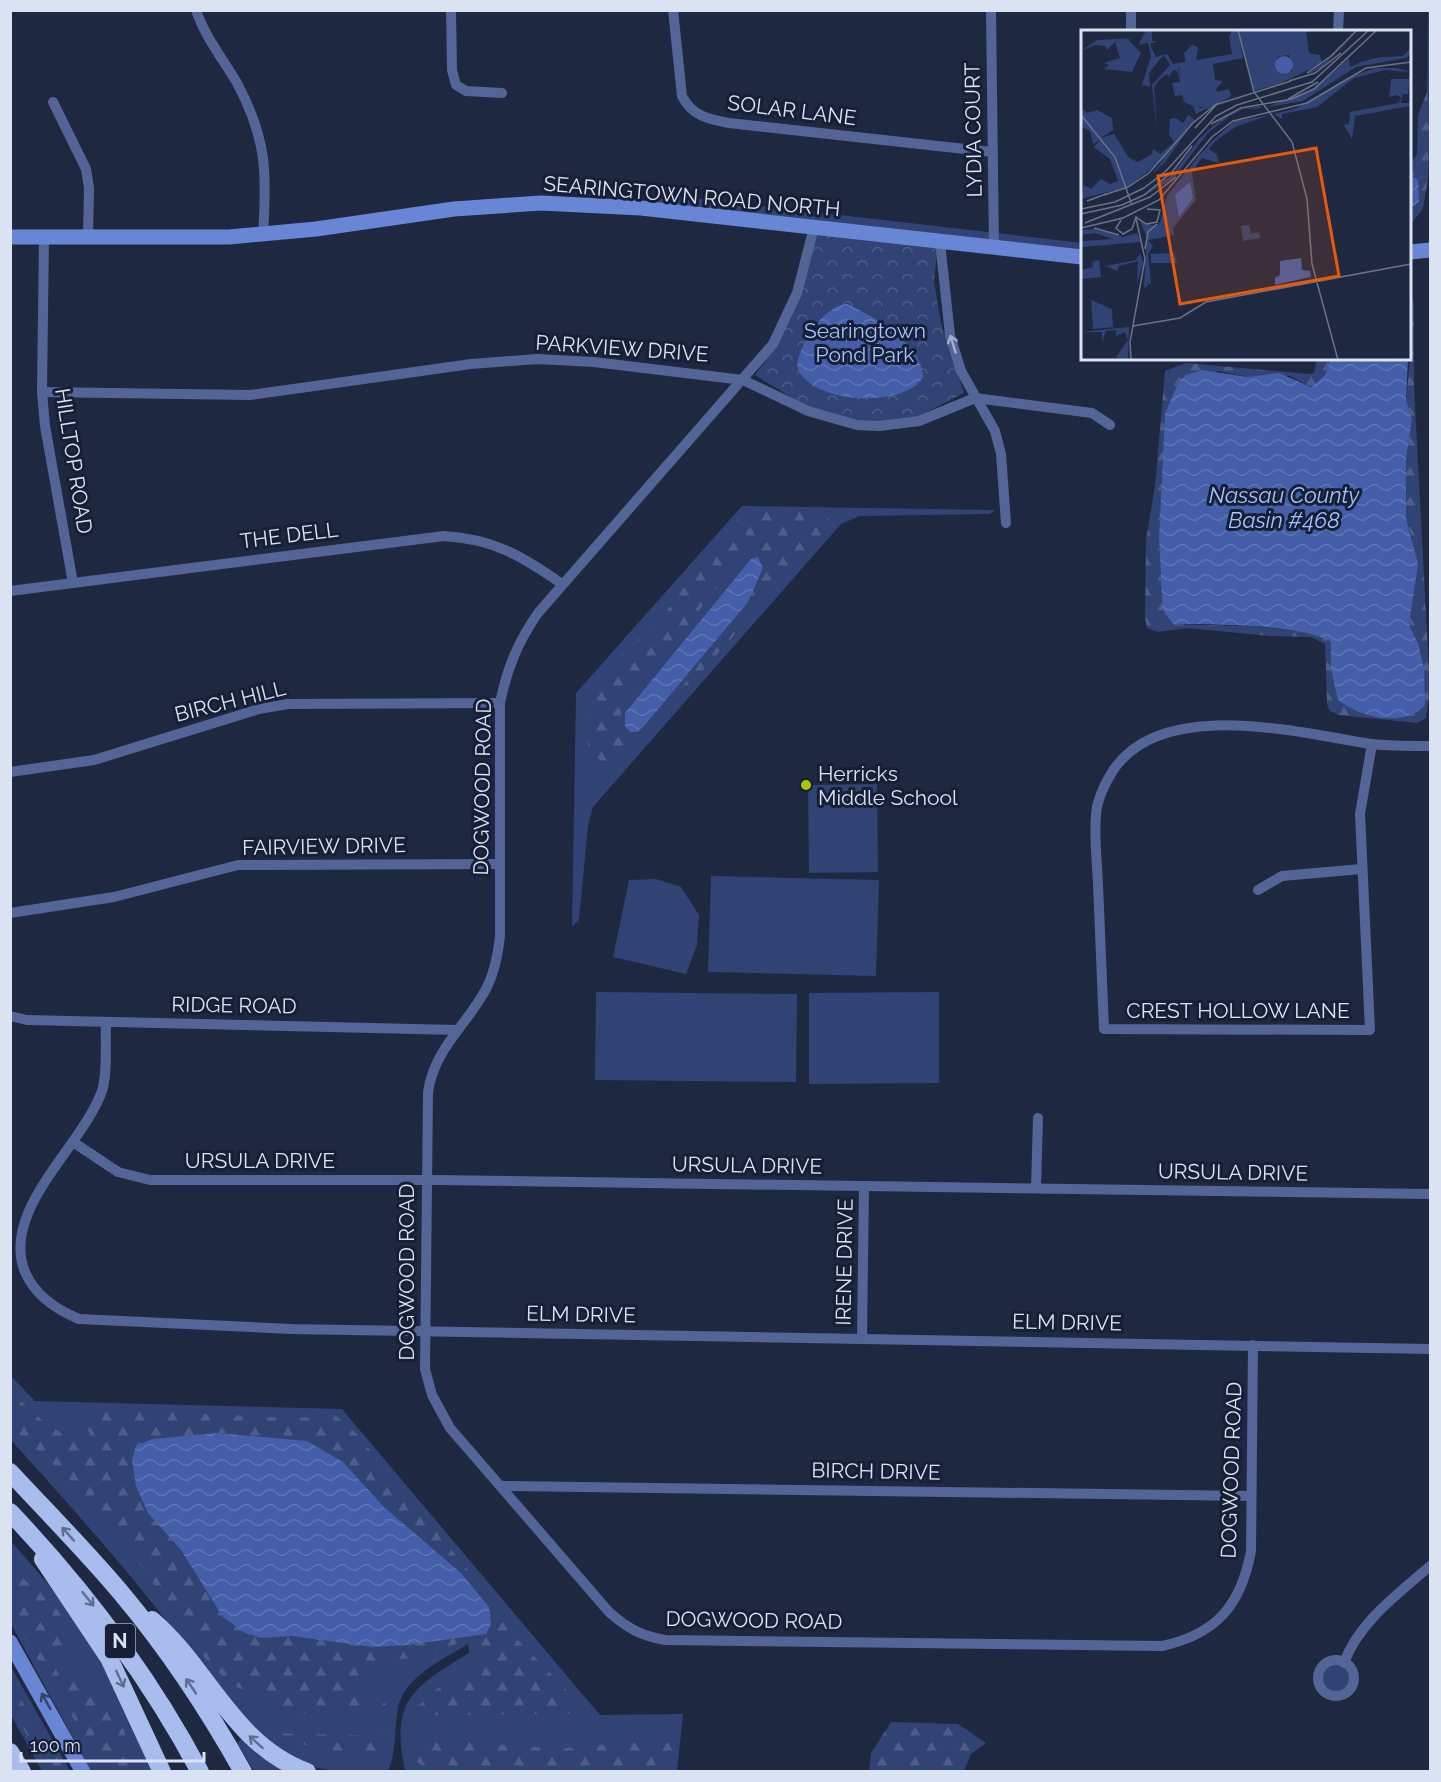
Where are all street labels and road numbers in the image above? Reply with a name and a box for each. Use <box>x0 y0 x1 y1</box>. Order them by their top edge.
street label: LYDIA COURT <box>959 62 987 198</box>
street label: SOLAR LANE <box>726 90 858 130</box>
street label: SEARINGTOWN ROAD NORTH <box>542 171 842 221</box>
street label: PARKVIEW DRIVE <box>535 329 709 367</box>
street label: HILLTOP ROAD <box>50 386 98 536</box>
street label: THE DELL <box>238 517 340 553</box>
street label: BIRCH HILL <box>172 675 288 727</box>
street label: DOGWOOD ROAD <box>468 698 496 876</box>
street label: FAIRVIEW DRIVE <box>242 832 406 860</box>
street label: RIDGE ROAD <box>171 991 297 1019</box>
street label: CREST HOLLOW LANE <box>1126 998 1350 1023</box>
street label: URSULA DRIVE <box>185 1148 335 1173</box>
street label: URSULA DRIVE <box>672 1151 822 1179</box>
street label: URSULA DRIVE <box>1158 1158 1308 1186</box>
street label: DOGWOOD ROAD <box>394 1184 419 1360</box>
street label: IRENE DRIVE <box>830 1198 858 1326</box>
street label: ELM DRIVE <box>526 1301 636 1327</box>
street label: ELM DRIVE <box>1012 1309 1122 1335</box>
street label: DOGWOOD ROAD <box>1215 1381 1247 1559</box>
street label: BIRCH DRIVE <box>811 1457 941 1485</box>
street label: DOGWOOD ROAD <box>665 1606 843 1634</box>
road number: N <box>105 1624 135 1658</box>

